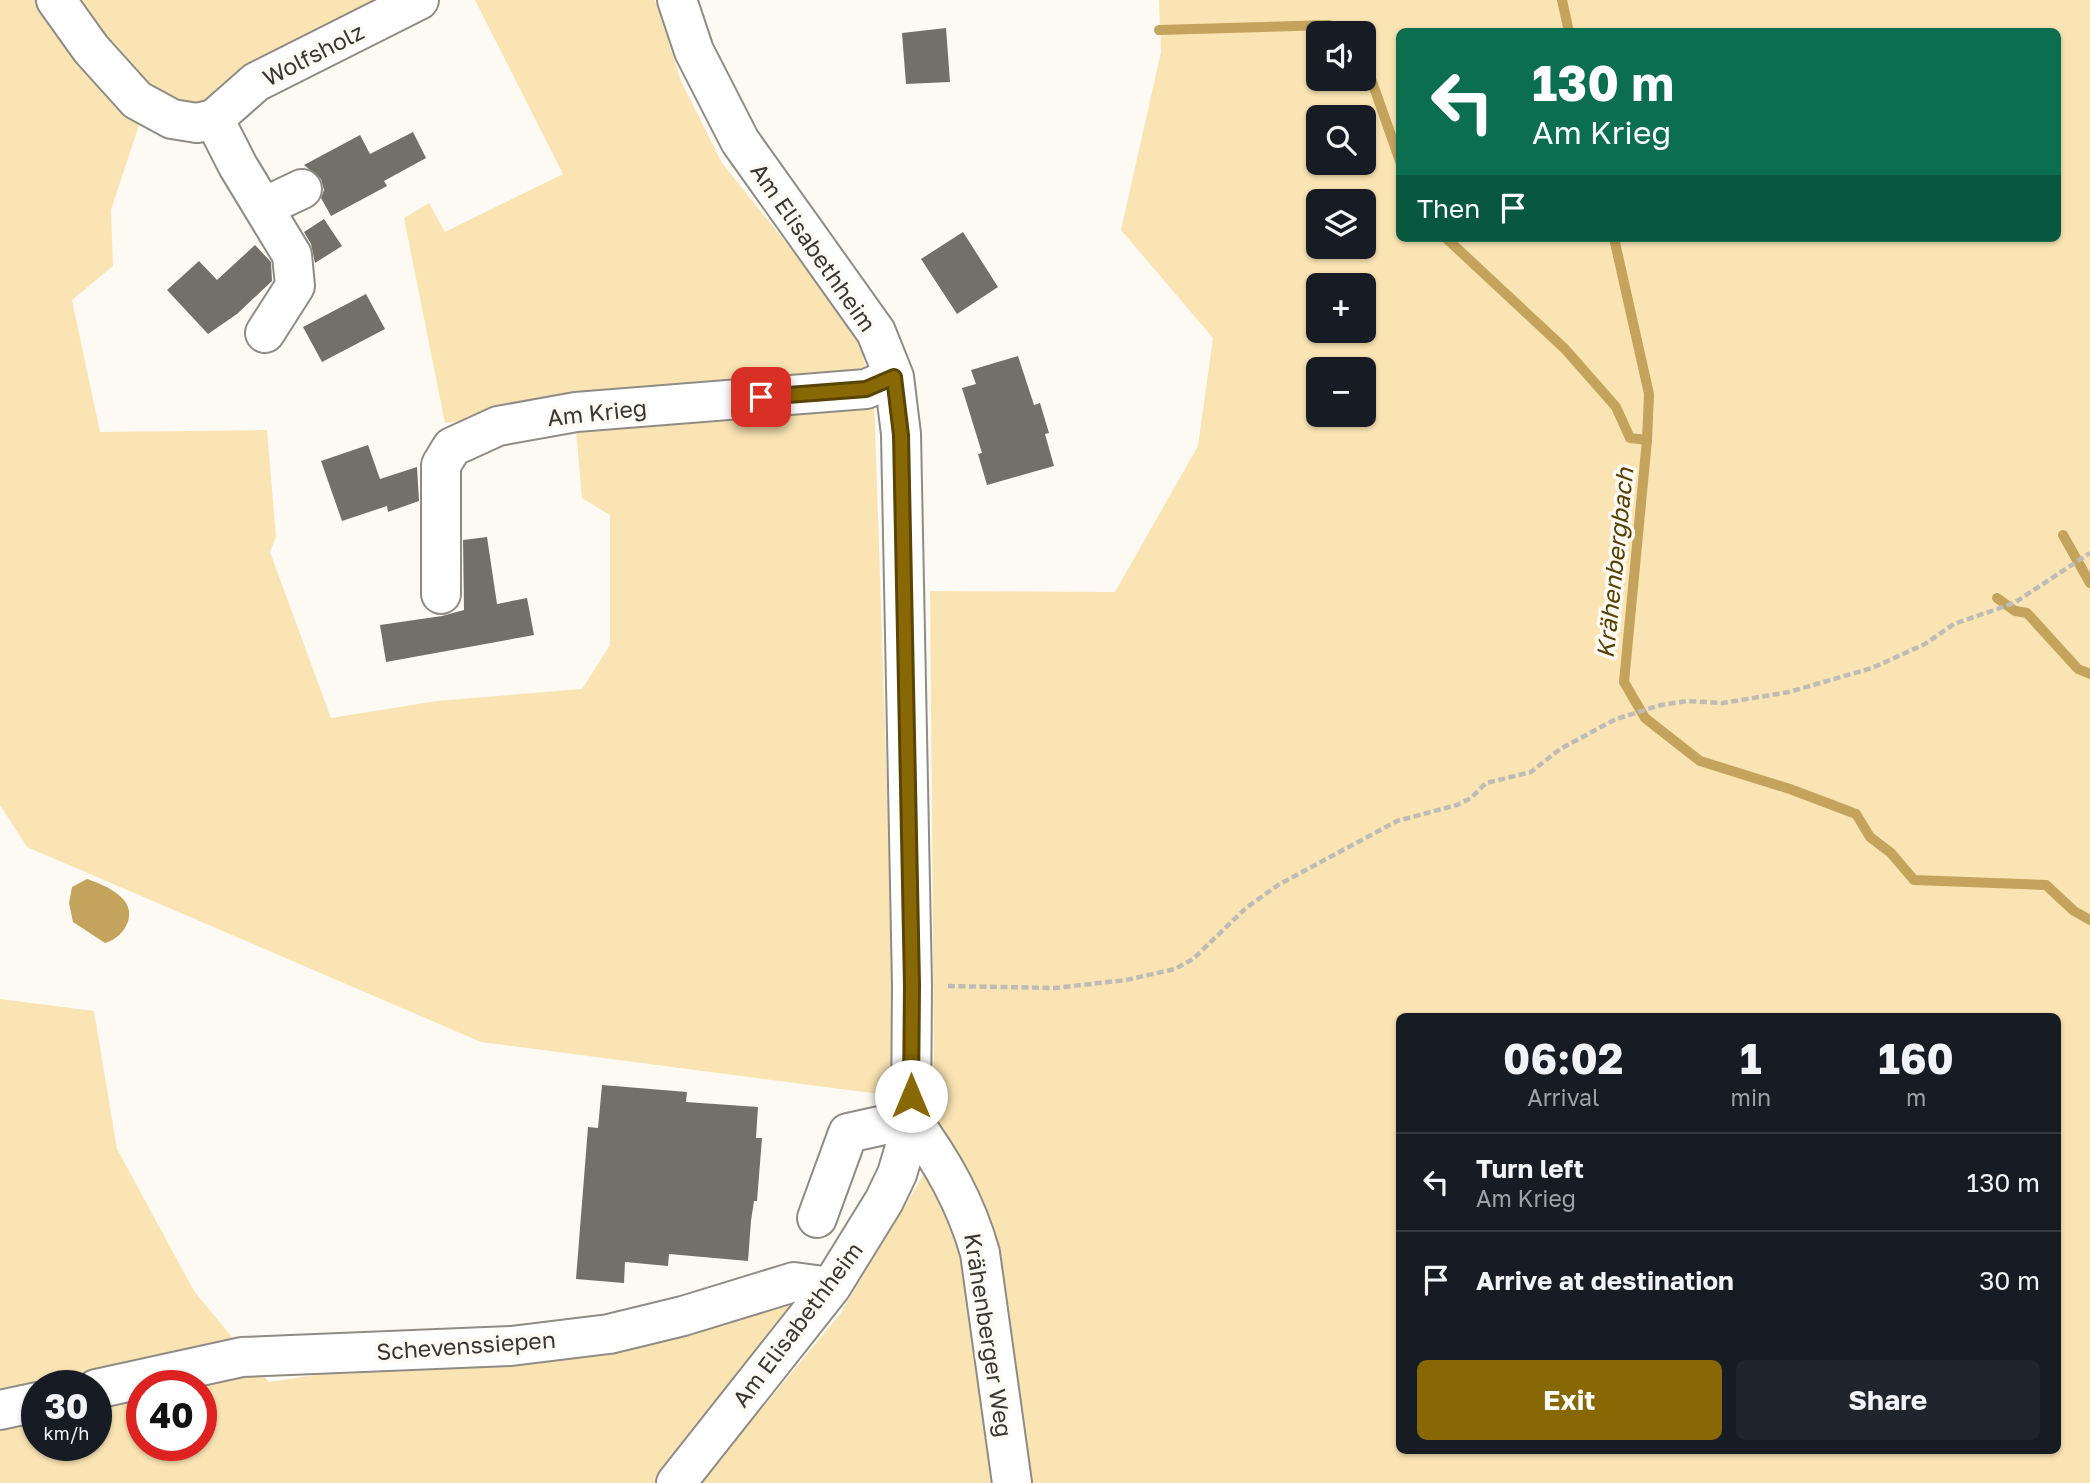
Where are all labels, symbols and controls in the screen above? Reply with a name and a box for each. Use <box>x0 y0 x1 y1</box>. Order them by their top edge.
street label: Wolfsholz <box>258 17 368 91</box>
map controls <box>1306 21 1376 427</box>
button: sound <box>1306 21 1376 91</box>
text: 130 m <box>1532 53 1674 112</box>
icon: left <box>1417 56 1508 147</box>
button: search <box>1306 105 1376 175</box>
text: Am Krieg <box>1532 113 1671 151</box>
street label: Am Elisabethheim <box>745 157 883 337</box>
button: layers <box>1306 189 1376 259</box>
icon: arrive <box>1494 189 1532 227</box>
text: Then <box>1417 193 1480 224</box>
button: + <box>1306 273 1376 343</box>
button: − <box>1306 357 1376 427</box>
pin <box>731 367 791 427</box>
icon: arrive <box>742 378 780 416</box>
street label: Am Krieg <box>546 393 648 431</box>
water label: Krähenbergbach <box>1590 465 1640 660</box>
text: 06:02 <box>1503 1033 1623 1083</box>
text: 1 <box>1740 1033 1762 1083</box>
text: 160 <box>1878 1033 1954 1083</box>
position arrow <box>874 1059 948 1133</box>
text: Arrival <box>1527 1083 1599 1111</box>
text: min <box>1731 1083 1771 1111</box>
text: m <box>1906 1083 1926 1111</box>
text: Turn left <box>1476 1153 1584 1184</box>
icon: left <box>1417 1163 1455 1201</box>
text: 130 m <box>1967 1167 2040 1198</box>
text: Am Krieg <box>1476 1184 1576 1212</box>
street label: Krähenberger Weg <box>959 1231 1019 1439</box>
street label: Am Elisabethheim <box>726 1236 868 1412</box>
icon: arrive <box>1417 1261 1455 1299</box>
text: Arrive at destination <box>1476 1265 1734 1296</box>
text: 30 m <box>1979 1265 2040 1296</box>
street label: Schevenssiepen <box>375 1325 557 1365</box>
button: Exit <box>1417 1360 1722 1440</box>
button: Share <box>1736 1360 2040 1440</box>
speed limit sign: 40 <box>126 1370 217 1461</box>
text: 30 <box>44 1385 89 1427</box>
text: km/h <box>44 1422 89 1444</box>

